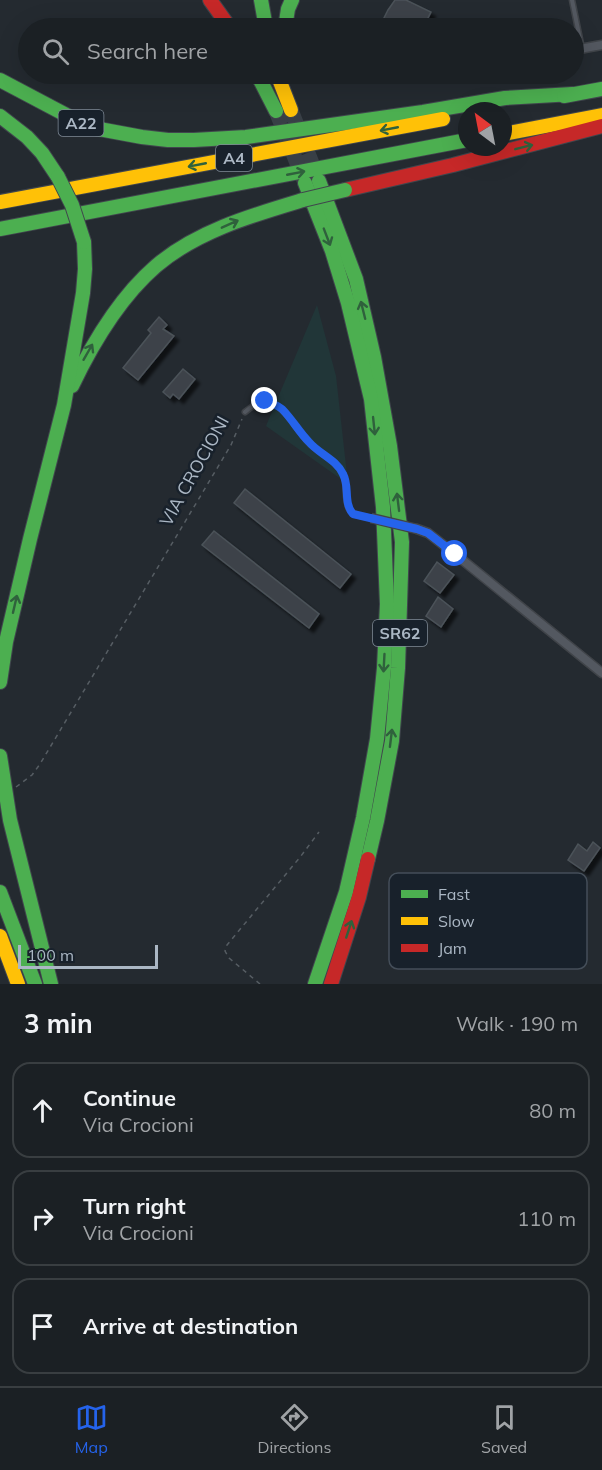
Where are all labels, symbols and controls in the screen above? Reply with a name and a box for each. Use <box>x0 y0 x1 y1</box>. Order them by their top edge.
search box <box>18 18 584 84</box>
icon: search <box>39 35 72 68</box>
text: Search here <box>87 37 208 65</box>
north arrow <box>458 102 512 156</box>
road number: A22 <box>58 110 104 136</box>
one-way arrow <box>380 124 399 135</box>
one-way arrow <box>514 140 533 152</box>
road number: A4 <box>216 145 252 171</box>
one-way arrow <box>188 160 208 171</box>
one-way arrow <box>285 167 305 178</box>
one-way arrow <box>220 218 238 230</box>
one-way arrow <box>322 228 333 246</box>
one-way arrow <box>357 301 369 320</box>
one-way arrow <box>83 344 95 361</box>
route end <box>251 387 277 413</box>
street label: VIA CROCIONI <box>154 412 234 530</box>
one-way arrow <box>368 416 379 436</box>
one-way arrow <box>392 493 403 512</box>
route start <box>441 540 467 566</box>
one-way arrow <box>9 595 21 614</box>
road number: SR62 <box>373 620 427 646</box>
one-way arrow <box>378 652 389 672</box>
one-way arrow <box>386 729 397 749</box>
legend <box>389 873 587 969</box>
text: Fast <box>438 884 470 904</box>
text: Slow <box>438 911 475 931</box>
one-way arrow <box>344 919 355 938</box>
text: Jam <box>438 938 467 958</box>
scale bar <box>18 942 158 970</box>
text: 100 m <box>27 945 74 965</box>
text: 3 min <box>24 1007 93 1040</box>
text: Walk · 190 m <box>456 1011 578 1036</box>
text: Continue <box>83 1084 176 1112</box>
icon: ahead <box>26 1094 59 1127</box>
text: 80 m <box>529 1098 576 1123</box>
text: Via Crocioni <box>83 1112 194 1137</box>
text: Turn right <box>83 1192 186 1220</box>
icon: right <box>26 1202 59 1235</box>
text: 110 m <box>517 1206 576 1231</box>
text: Via Crocioni <box>83 1220 194 1245</box>
icon: arrive <box>26 1310 59 1343</box>
text: Arrive at destination <box>83 1312 298 1340</box>
tab: Map <box>75 1401 108 1457</box>
tab: Directions <box>257 1401 331 1457</box>
tab: Saved <box>481 1401 527 1457</box>

